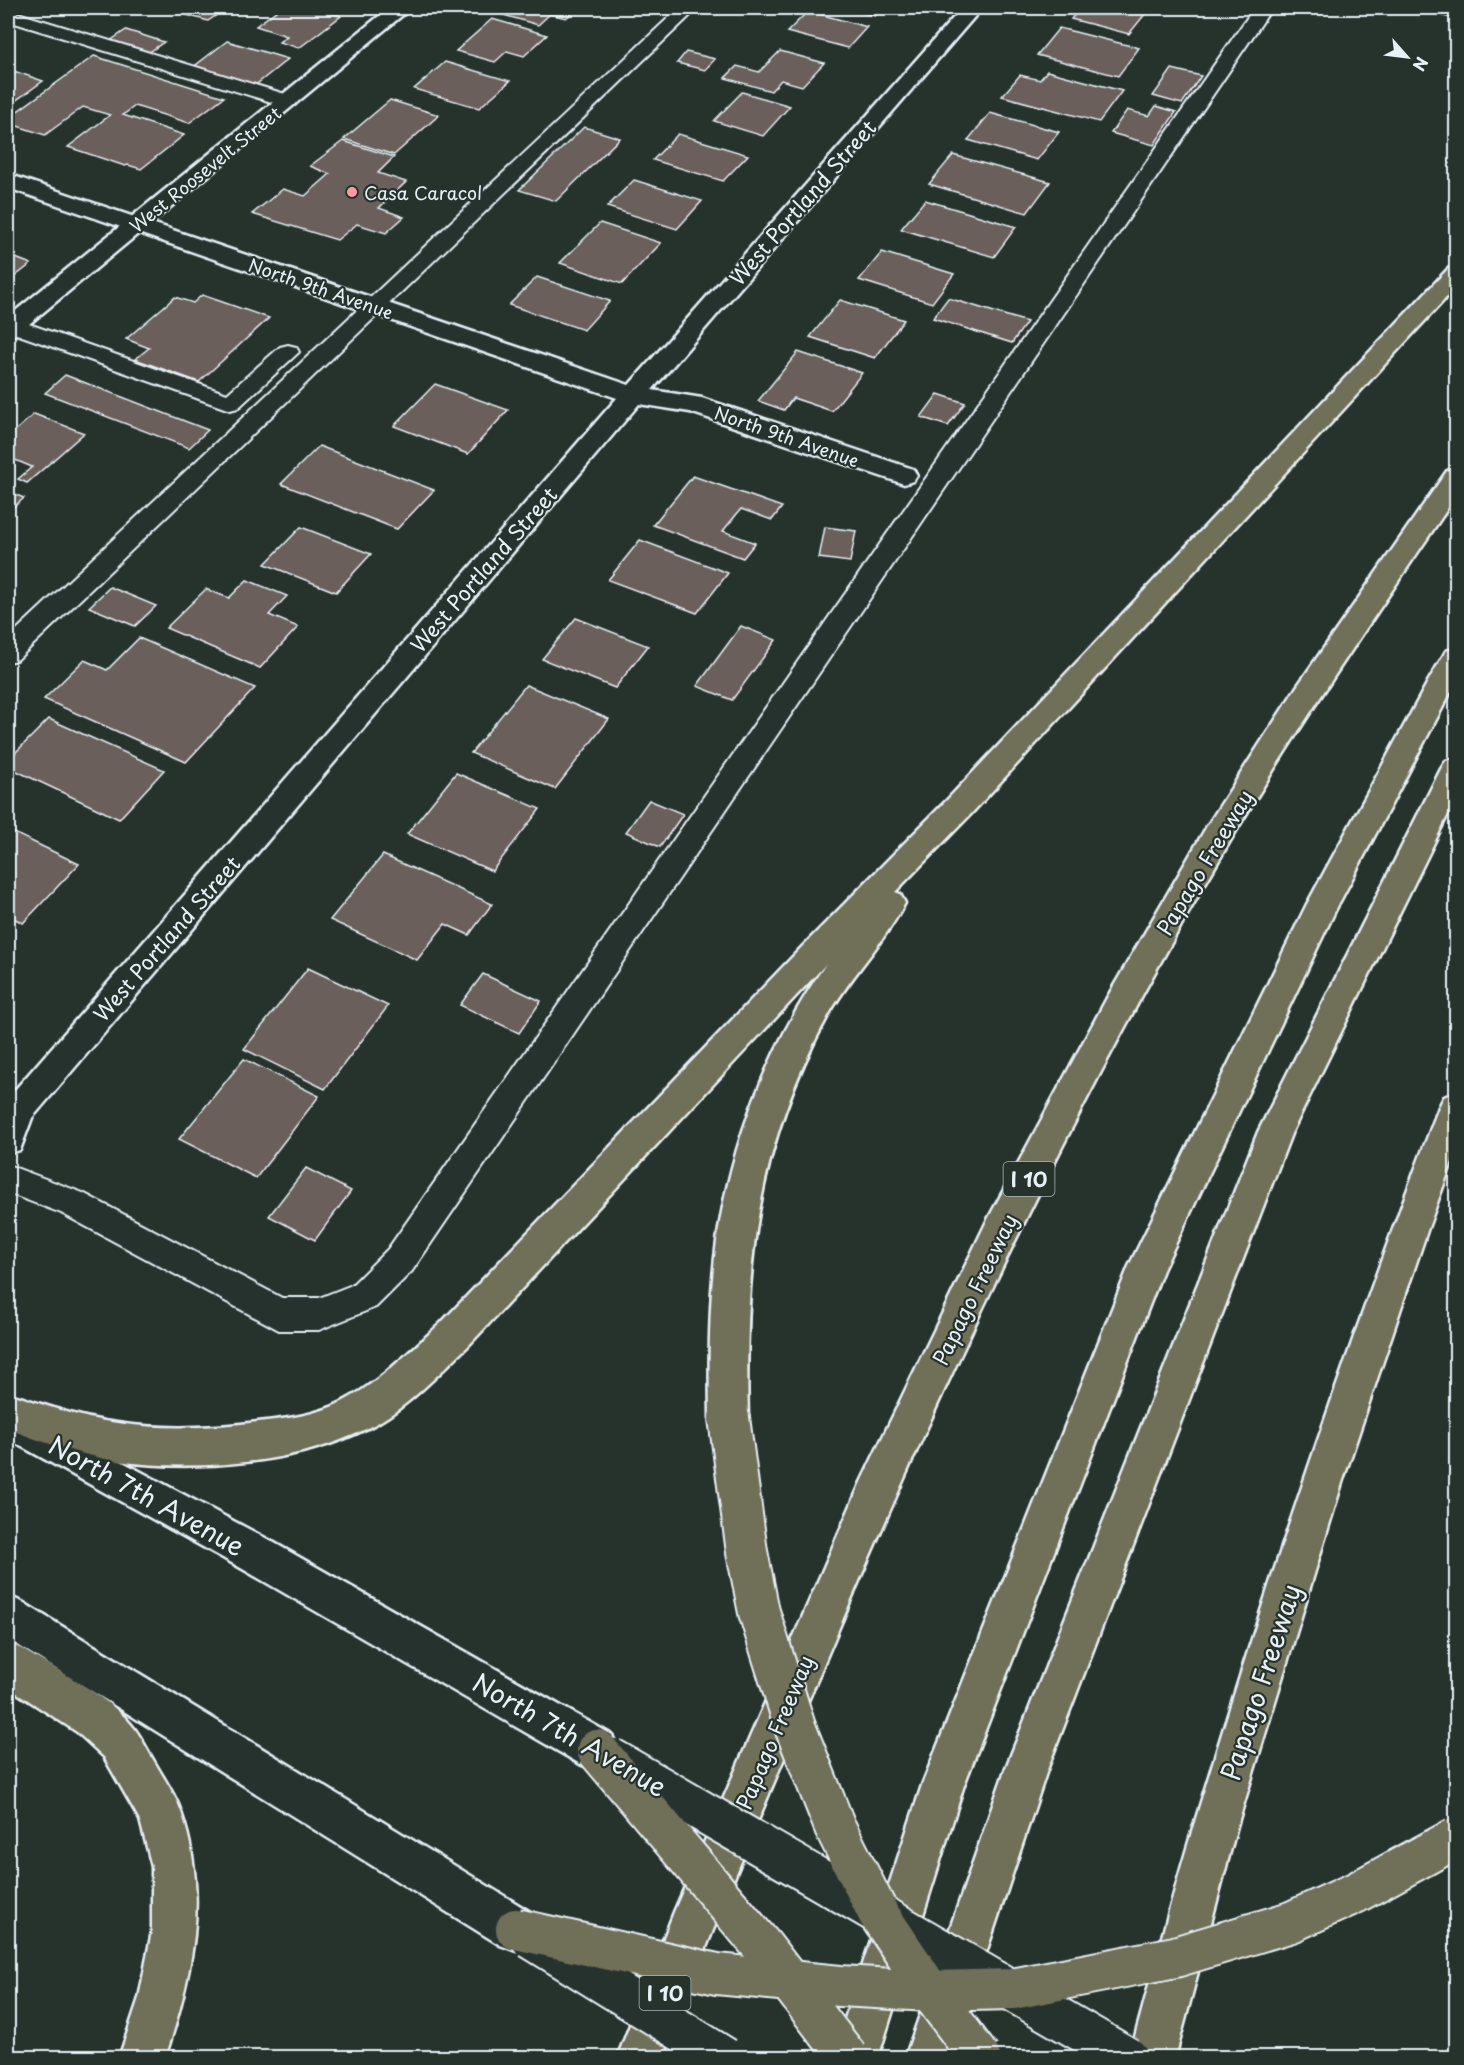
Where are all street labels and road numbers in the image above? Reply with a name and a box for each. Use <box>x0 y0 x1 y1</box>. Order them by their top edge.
street label: West Roosevelt Street <box>123 99 287 239</box>
street label: West Portland Street <box>721 112 883 292</box>
street label: North 9th Avenue <box>245 251 397 325</box>
street label: North 9th Avenue <box>711 399 863 473</box>
street label: West Portland Street <box>402 479 564 659</box>
street label: Papago Freeway <box>1148 783 1260 941</box>
street label: West Portland Street <box>85 848 247 1028</box>
road number: I 10 <box>1004 1162 1054 1196</box>
street label: Papago Freeway <box>923 1208 1025 1370</box>
street label: North 7th Avenue <box>42 1425 252 1565</box>
street label: Papago Freeway <box>1210 1579 1310 1785</box>
street label: Papago Freeway <box>727 1650 821 1814</box>
street label: North 7th Avenue <box>466 1662 674 1806</box>
road number: I 10 <box>640 1976 690 2010</box>

